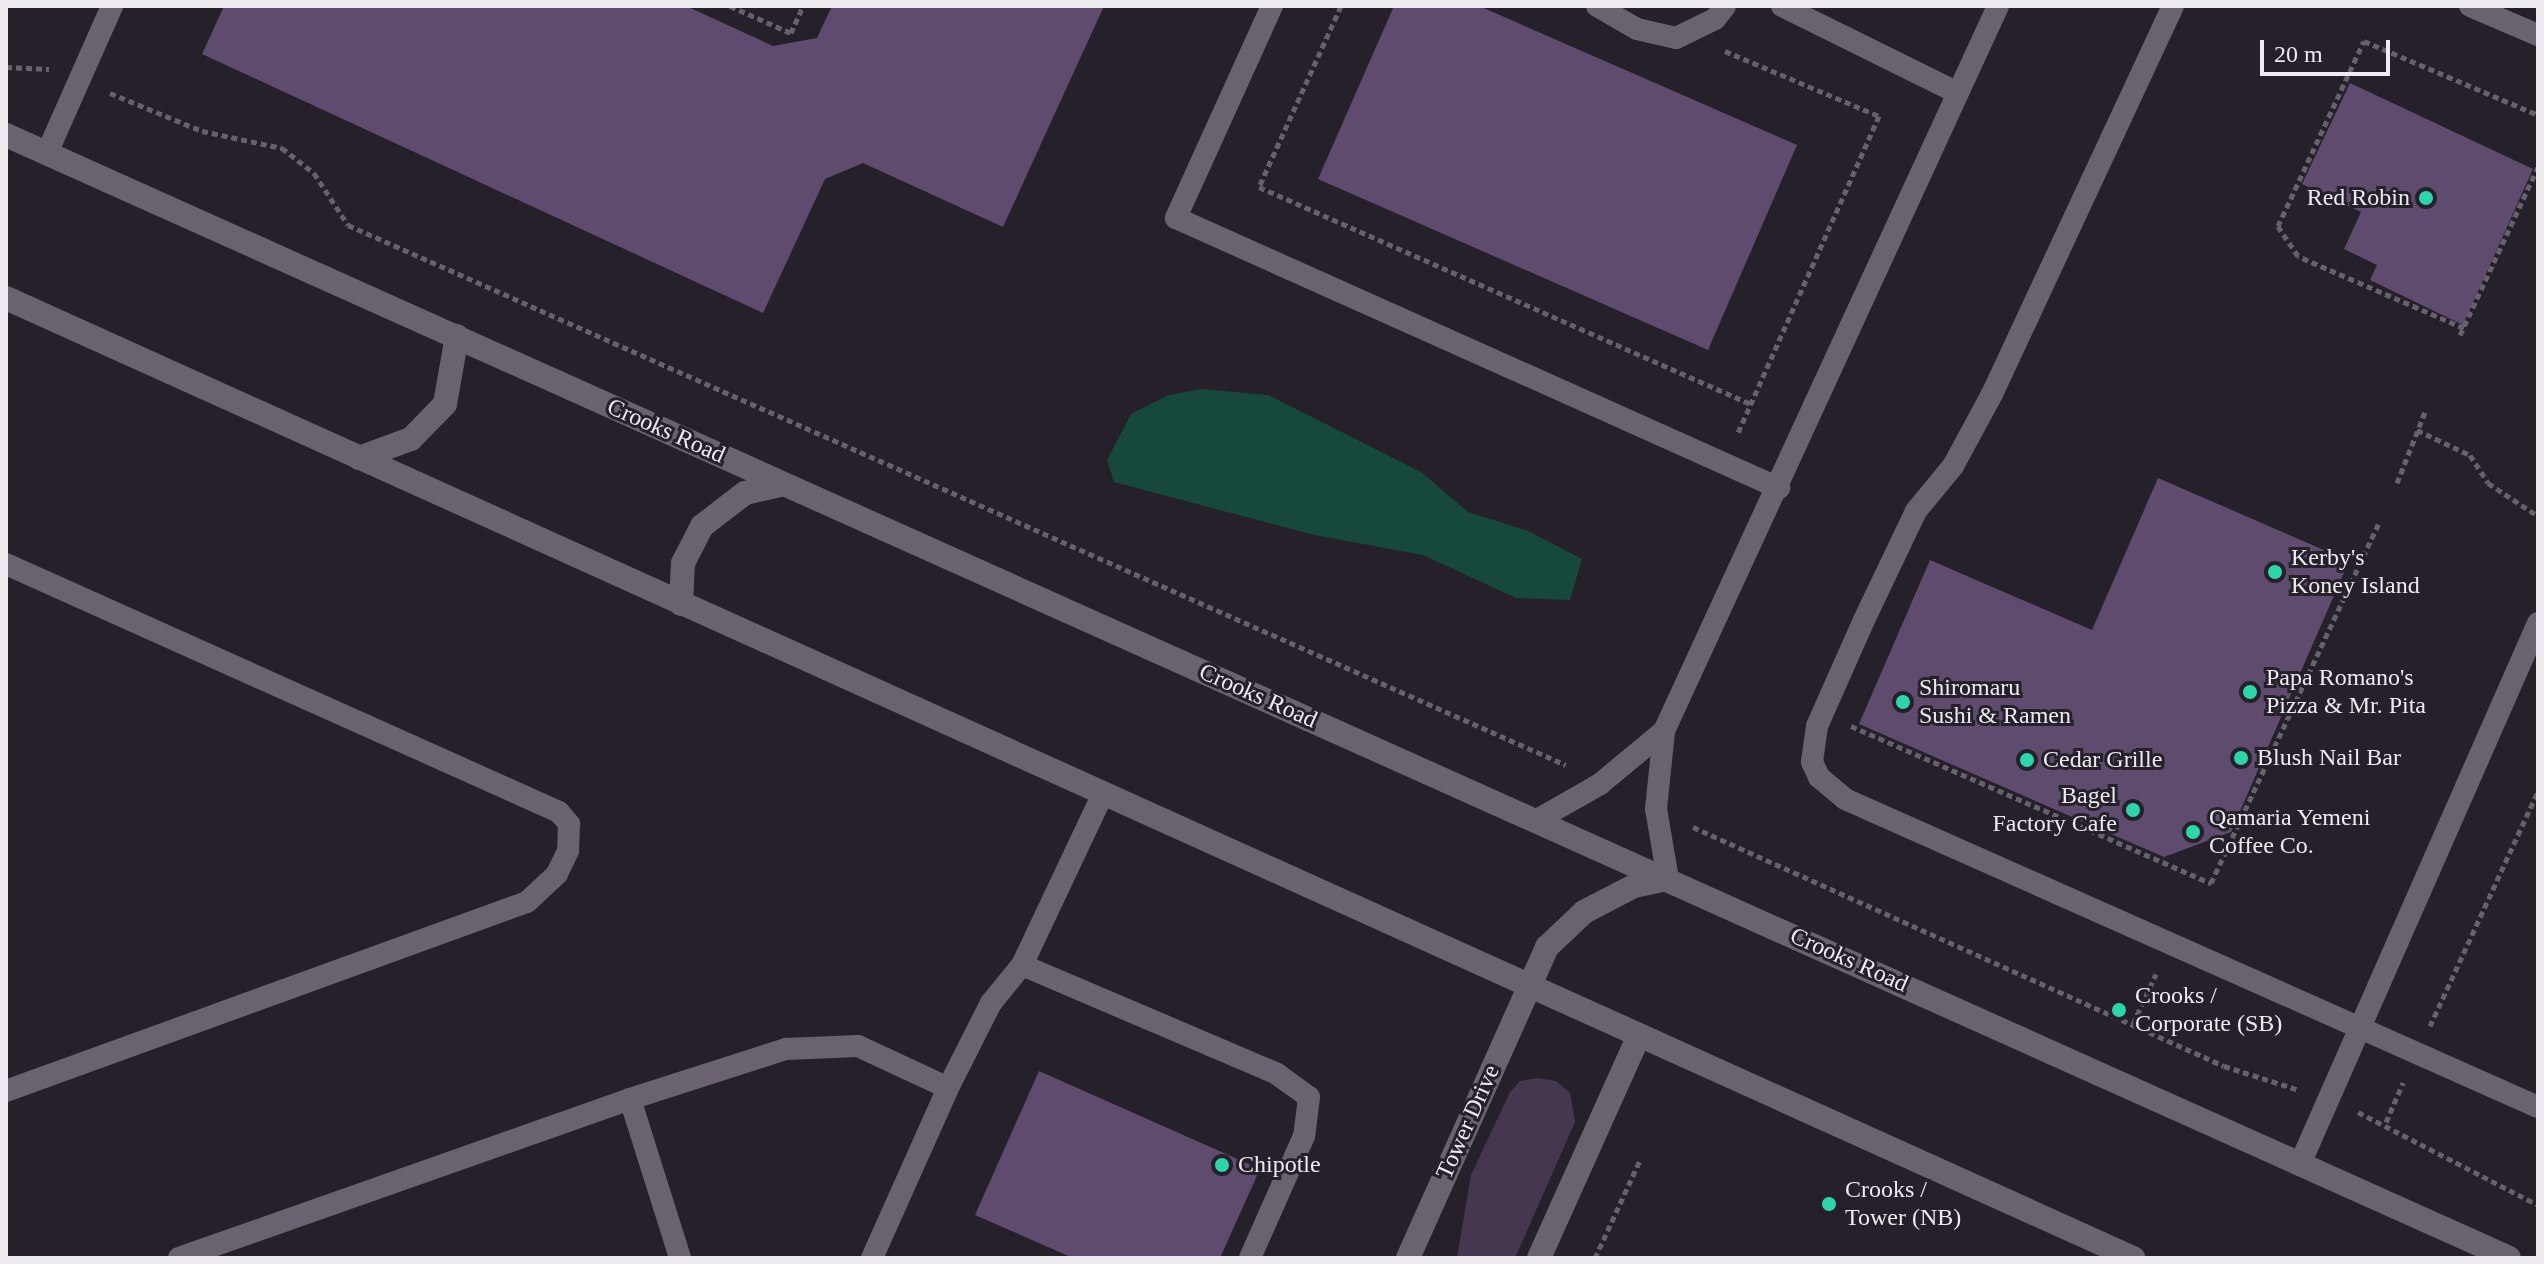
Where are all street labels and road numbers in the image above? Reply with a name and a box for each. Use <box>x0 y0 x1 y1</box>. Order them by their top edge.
street label: Crooks Road <box>603 392 729 470</box>
street label: Crooks Road <box>1195 657 1321 735</box>
street label: Crooks Road <box>1786 921 1912 999</box>
street label: Tower Drive <box>1430 1061 1506 1183</box>

